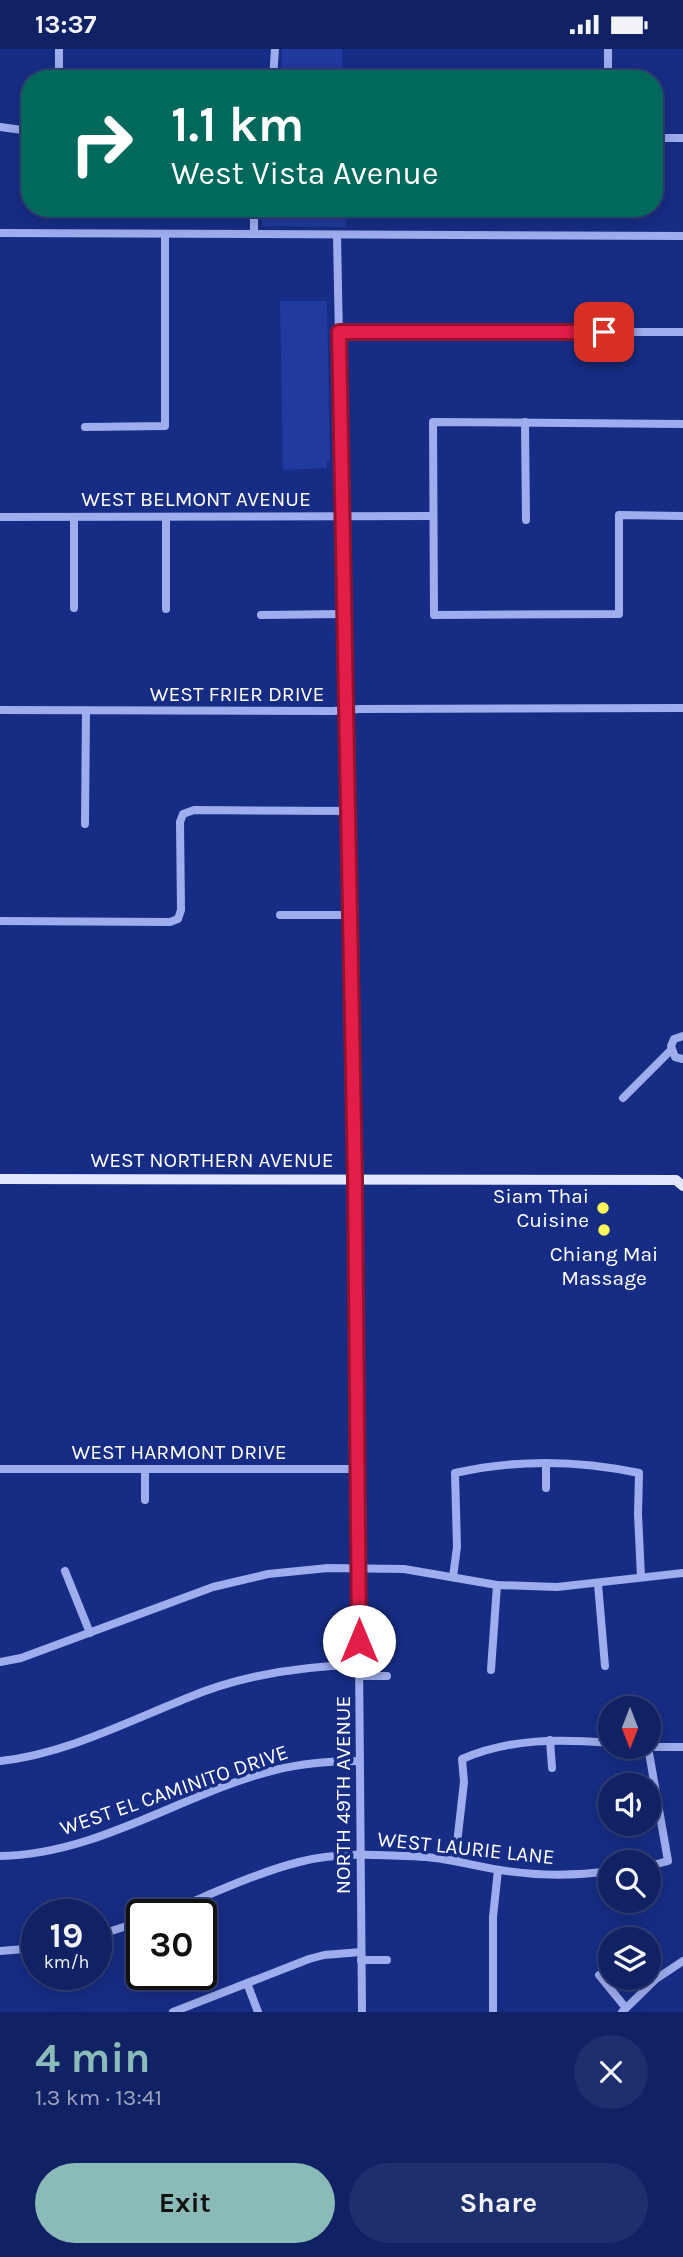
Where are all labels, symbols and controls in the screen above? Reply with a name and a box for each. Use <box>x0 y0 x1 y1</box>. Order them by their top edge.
text: 13:37 <box>35 9 97 40</box>
text: 1.1 km <box>171 96 304 153</box>
icon: right <box>56 98 147 189</box>
text: West Vista Avenue <box>171 155 438 192</box>
pin <box>574 302 634 362</box>
icon: arrive <box>585 313 623 351</box>
street label: WEST BELMONT AVENUE <box>81 487 311 511</box>
street label: WEST FRIER DRIVE <box>150 682 324 706</box>
street label: WEST NORTHERN AVENUE <box>90 1148 334 1172</box>
place label: Siam Thai Cuisine <box>493 1184 589 1232</box>
marker: Siam Thai Cuisine <box>595 1200 611 1216</box>
marker: Chiang Mai Massage <box>596 1222 612 1238</box>
place label: Chiang Mai Massage <box>550 1242 658 1290</box>
street label: WEST HARMONT DRIVE <box>71 1440 287 1464</box>
position arrow <box>322 1604 396 1678</box>
street label: NORTH 49TH AVENUE <box>331 1696 355 1894</box>
north arrow <box>598 1696 662 1759</box>
map controls <box>598 1696 661 1990</box>
street label: WEST EL CAMINITO DRIVE <box>57 1740 291 1840</box>
button: sound <box>598 1773 661 1836</box>
street label: WEST LAURIE LANE <box>376 1827 556 1869</box>
button: search <box>598 1850 661 1913</box>
speed limit sign: 30 <box>126 1899 217 1990</box>
text: 19 <box>50 1915 83 1956</box>
button: layers <box>598 1927 661 1990</box>
text: km/h <box>44 1951 89 1973</box>
text: 4 min <box>35 2033 150 2083</box>
button: close <box>574 2035 648 2109</box>
text: 1.3 km · 13:41 <box>35 2084 162 2111</box>
button: Exit <box>35 2163 335 2243</box>
button: Share <box>349 2163 648 2243</box>

